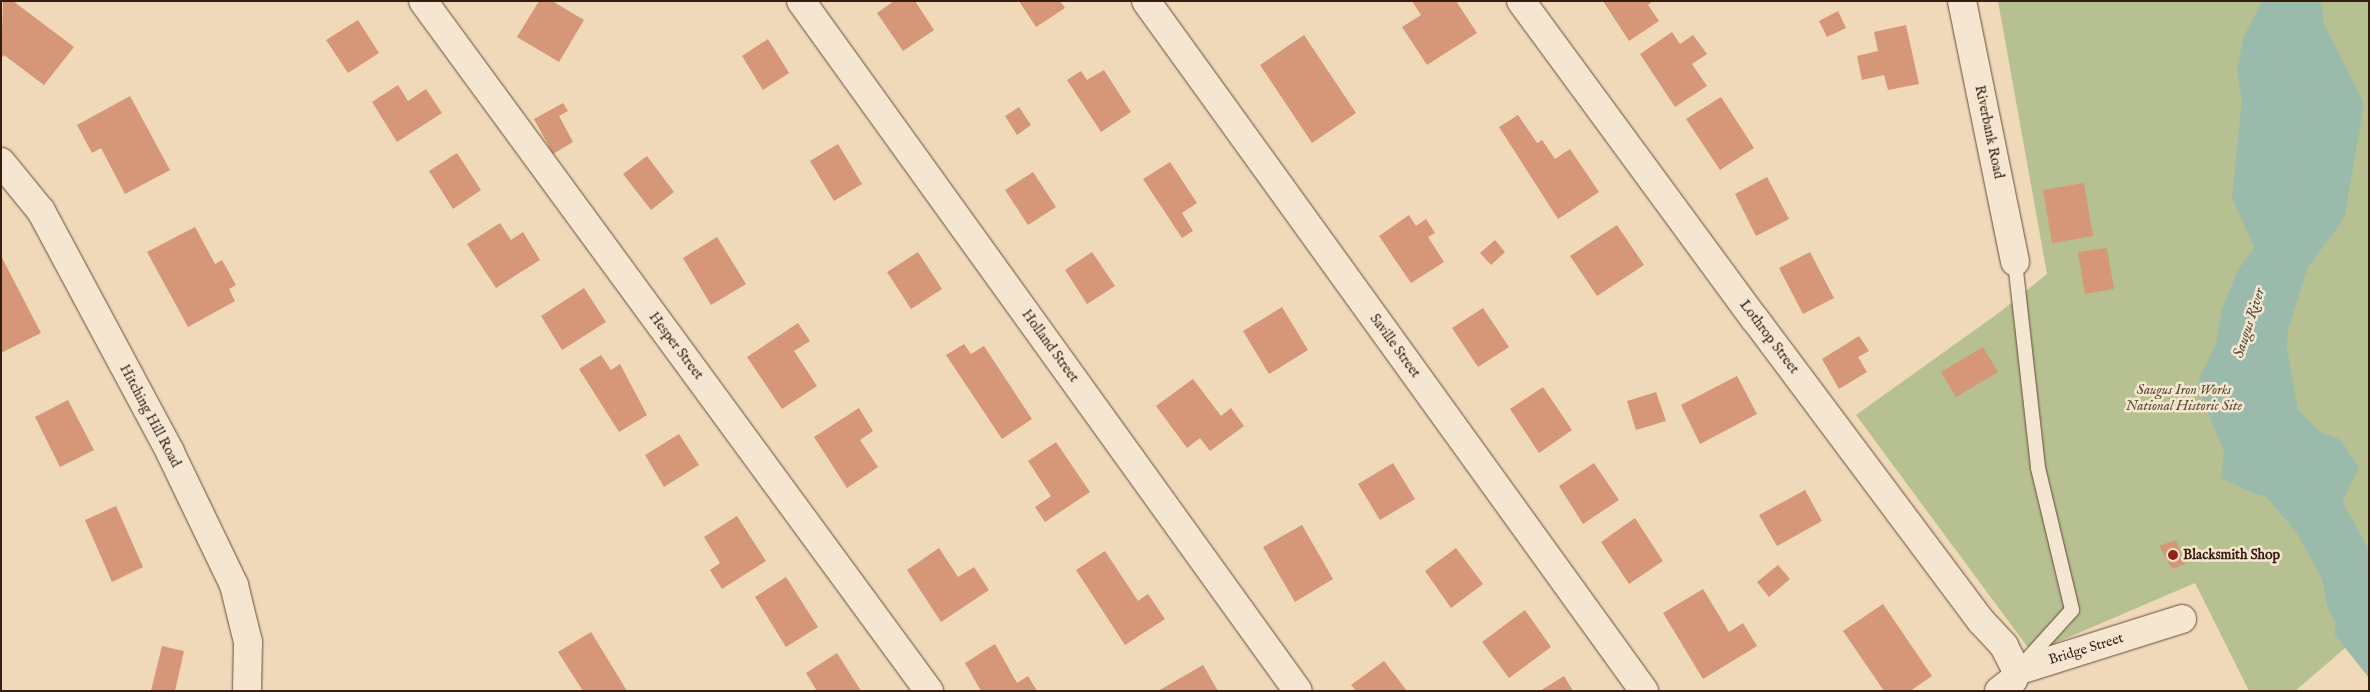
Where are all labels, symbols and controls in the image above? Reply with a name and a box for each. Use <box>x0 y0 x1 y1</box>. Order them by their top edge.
street label: Riverbank Road <box>1971 84 2007 180</box>
water label: Saugus River <box>2229 286 2269 360</box>
street label: Lothrop Street <box>1736 297 1802 377</box>
street label: Holland Street <box>1018 306 1082 386</box>
street label: Hesper Street <box>645 309 707 383</box>
street label: Saville Street <box>1366 311 1424 381</box>
street label: Hitching Hill Road <box>116 362 184 470</box>
park label: Saugus Iron Works National Historic Site <box>2126 382 2242 414</box>
place label: Blacksmith Shop <box>2183 547 2280 563</box>
marker: Blacksmith Shop <box>2167 549 2179 561</box>
street label: Bridge Street <box>2047 630 2125 668</box>

